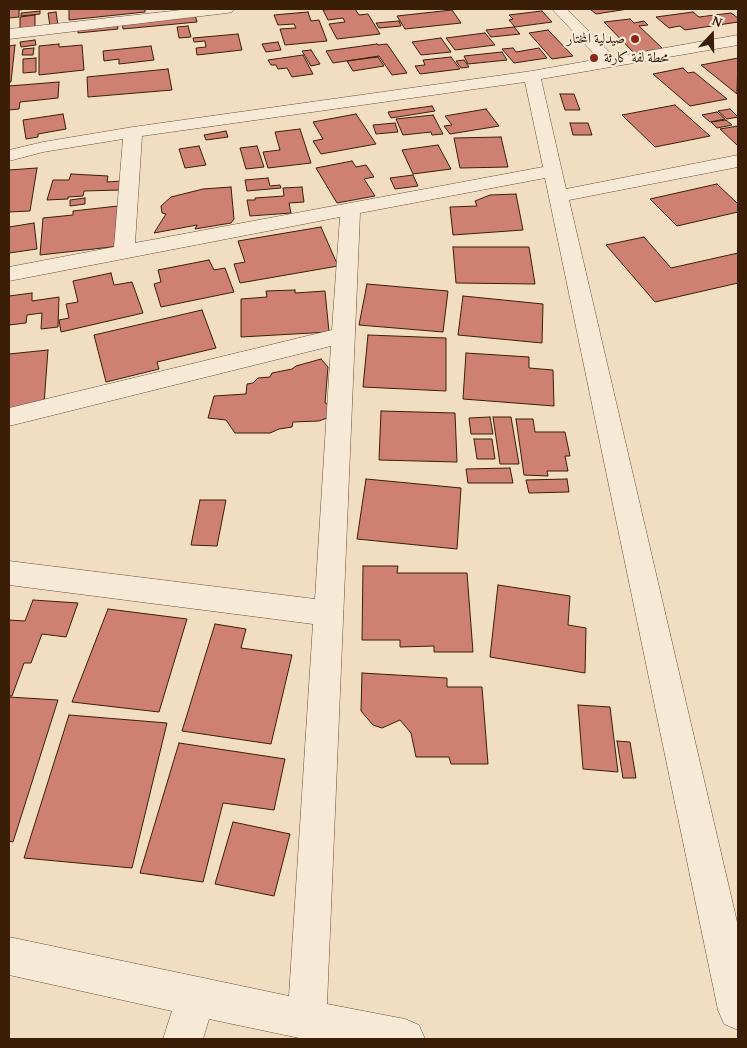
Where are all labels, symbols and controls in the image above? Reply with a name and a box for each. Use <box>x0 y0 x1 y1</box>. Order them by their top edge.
north arrow <box>687 10 737 60</box>
text: N <box>709 10 725 32</box>
place label: صيدلية المختار <box>567 31 625 47</box>
marker: صيدلية المختار <box>629 33 641 45</box>
place label: محطة لفة كارثة <box>604 50 669 66</box>
marker: محطة لفة كارثة <box>588 52 600 64</box>

